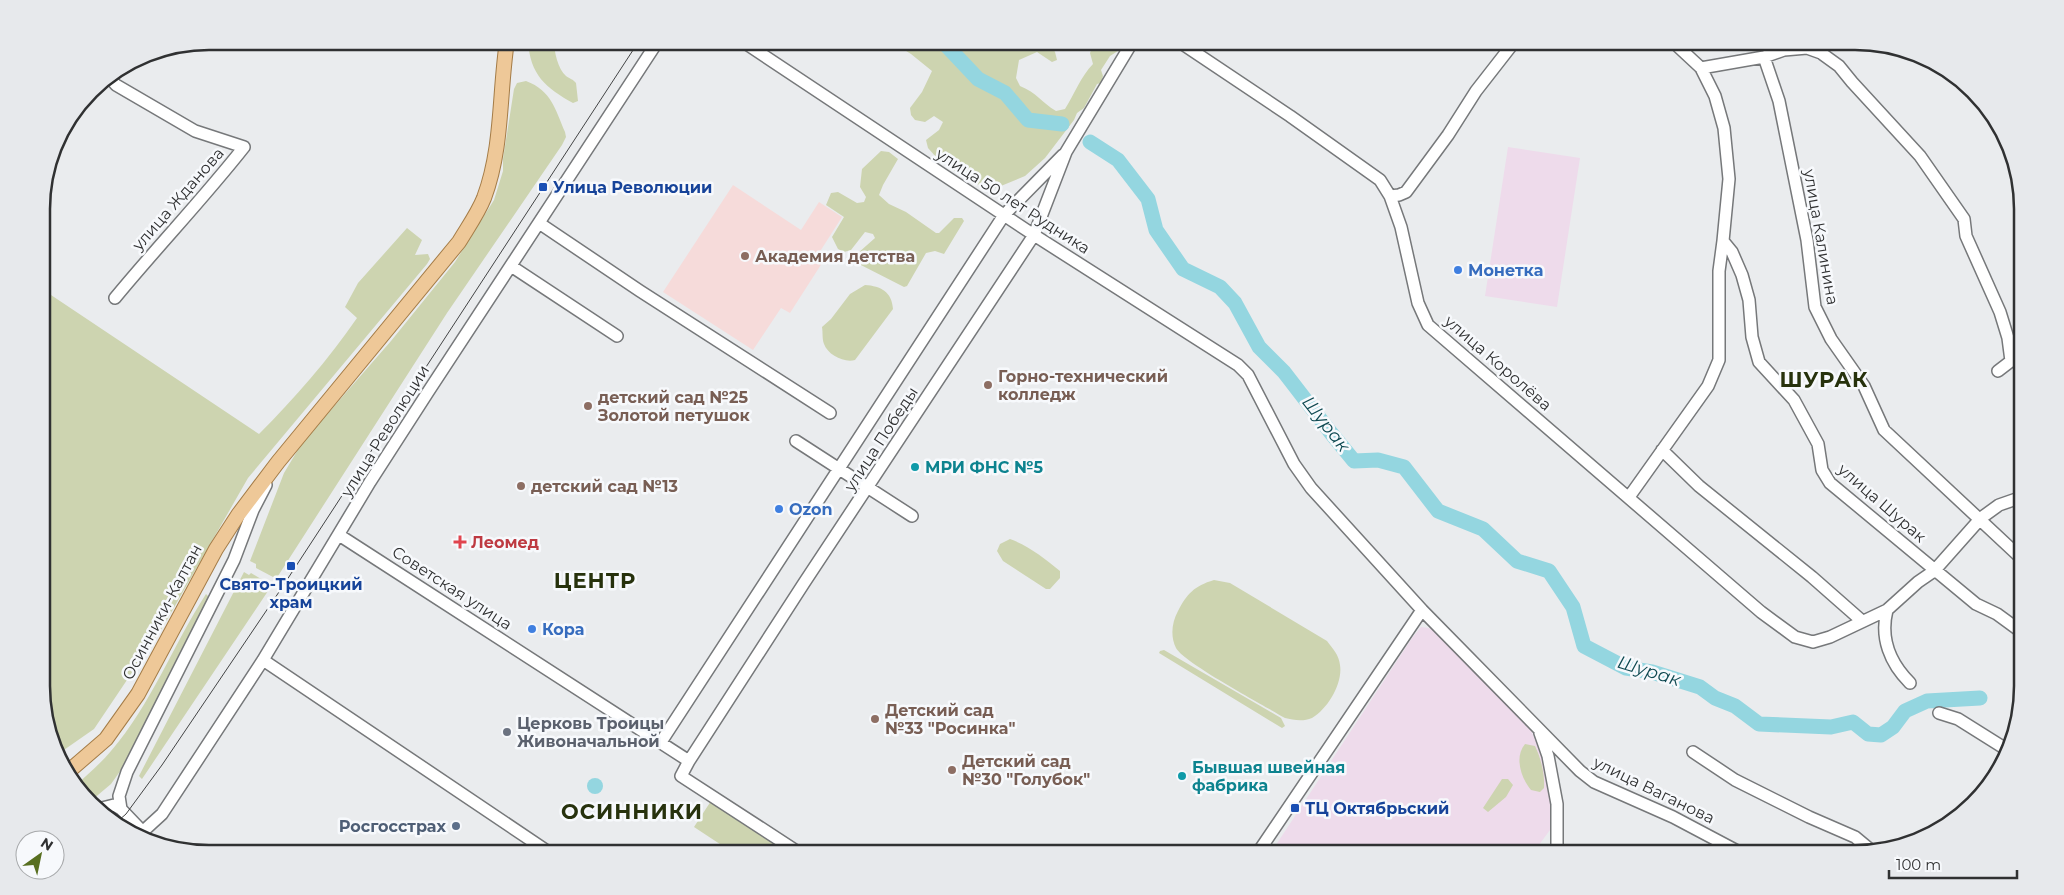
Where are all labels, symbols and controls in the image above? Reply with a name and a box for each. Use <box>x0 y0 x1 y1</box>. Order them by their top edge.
street label: улица Жданова <box>128 144 228 255</box>
street label: улица 50 лет Рудника <box>932 144 1094 258</box>
street label: улица Калинина <box>1800 167 1842 306</box>
place label: Улица Революции <box>553 178 712 197</box>
marker: Улица Революции <box>537 181 549 193</box>
place label: Академия детства <box>755 247 915 266</box>
marker: Академия детства <box>739 250 751 262</box>
place label: Монетка <box>1468 261 1543 280</box>
marker: Монетка <box>1452 264 1464 276</box>
street label: улица Королёва <box>1440 311 1555 415</box>
street label: улица Революции <box>336 362 433 501</box>
place label: Горно-технический колледж <box>998 367 1168 404</box>
district label: ШУРАК <box>1780 367 1869 392</box>
marker: Горно-технический колледж <box>982 379 994 391</box>
street label: улица Победы <box>840 383 922 496</box>
place label: детский сад №25 Золотой петушок <box>597 388 751 425</box>
water label: Шурак <box>1297 392 1355 457</box>
marker: детский сад №25 Золотой петушок <box>582 400 594 412</box>
place label: МРИ ФНС №5 <box>925 458 1043 477</box>
street label: улица Шурак <box>1833 459 1930 547</box>
marker: МРИ ФНС №5 <box>909 461 921 473</box>
place label: детский сад №13 <box>531 477 678 496</box>
marker: детский сад №13 <box>515 480 527 492</box>
place label: Ozon <box>789 500 833 519</box>
marker: Ozon <box>773 503 785 515</box>
place label: Леомед <box>471 533 539 552</box>
marker: Леомед <box>453 535 467 549</box>
street label: Осинники-Калтан <box>118 541 206 683</box>
street label: Советская улица <box>389 542 515 634</box>
marker: Свято-Троицкий храм <box>285 560 297 572</box>
district label: ЦЕНТР <box>554 568 636 593</box>
place label: Свято-Троицкий храм <box>219 575 363 612</box>
place label: Кора <box>542 620 584 639</box>
marker: Кора <box>526 623 538 635</box>
water label: Шурак <box>1615 651 1684 691</box>
place label: Детский сад №33 "Росинка" <box>885 701 1015 738</box>
marker: Детский сад №33 "Росинка" <box>869 713 881 725</box>
place label: Церковь Троицы Живоначальной <box>517 714 664 751</box>
marker: Церковь Троицы Живоначальной <box>501 726 513 738</box>
place label: Детский сад №30 "Голубок" <box>962 752 1090 789</box>
street label: улица Ваганова <box>1589 752 1718 828</box>
place label: Бывшая швейная фабрика <box>1192 758 1345 795</box>
marker: Детский сад №30 "Голубок" <box>946 764 958 776</box>
marker: Бывшая швейная фабрика <box>1176 770 1188 782</box>
district label: ОСИННИКИ <box>561 799 703 824</box>
place label: ТЦ Октябрьский <box>1305 799 1449 818</box>
marker: ТЦ Октябрьский <box>1289 802 1301 814</box>
place label: Росгосстрах <box>339 817 447 836</box>
marker: Росгосстрах <box>450 820 462 832</box>
north arrow <box>15 830 65 880</box>
text: N <box>37 833 57 855</box>
scale bar <box>1889 848 2016 880</box>
text: 100 m <box>1896 855 1941 874</box>

